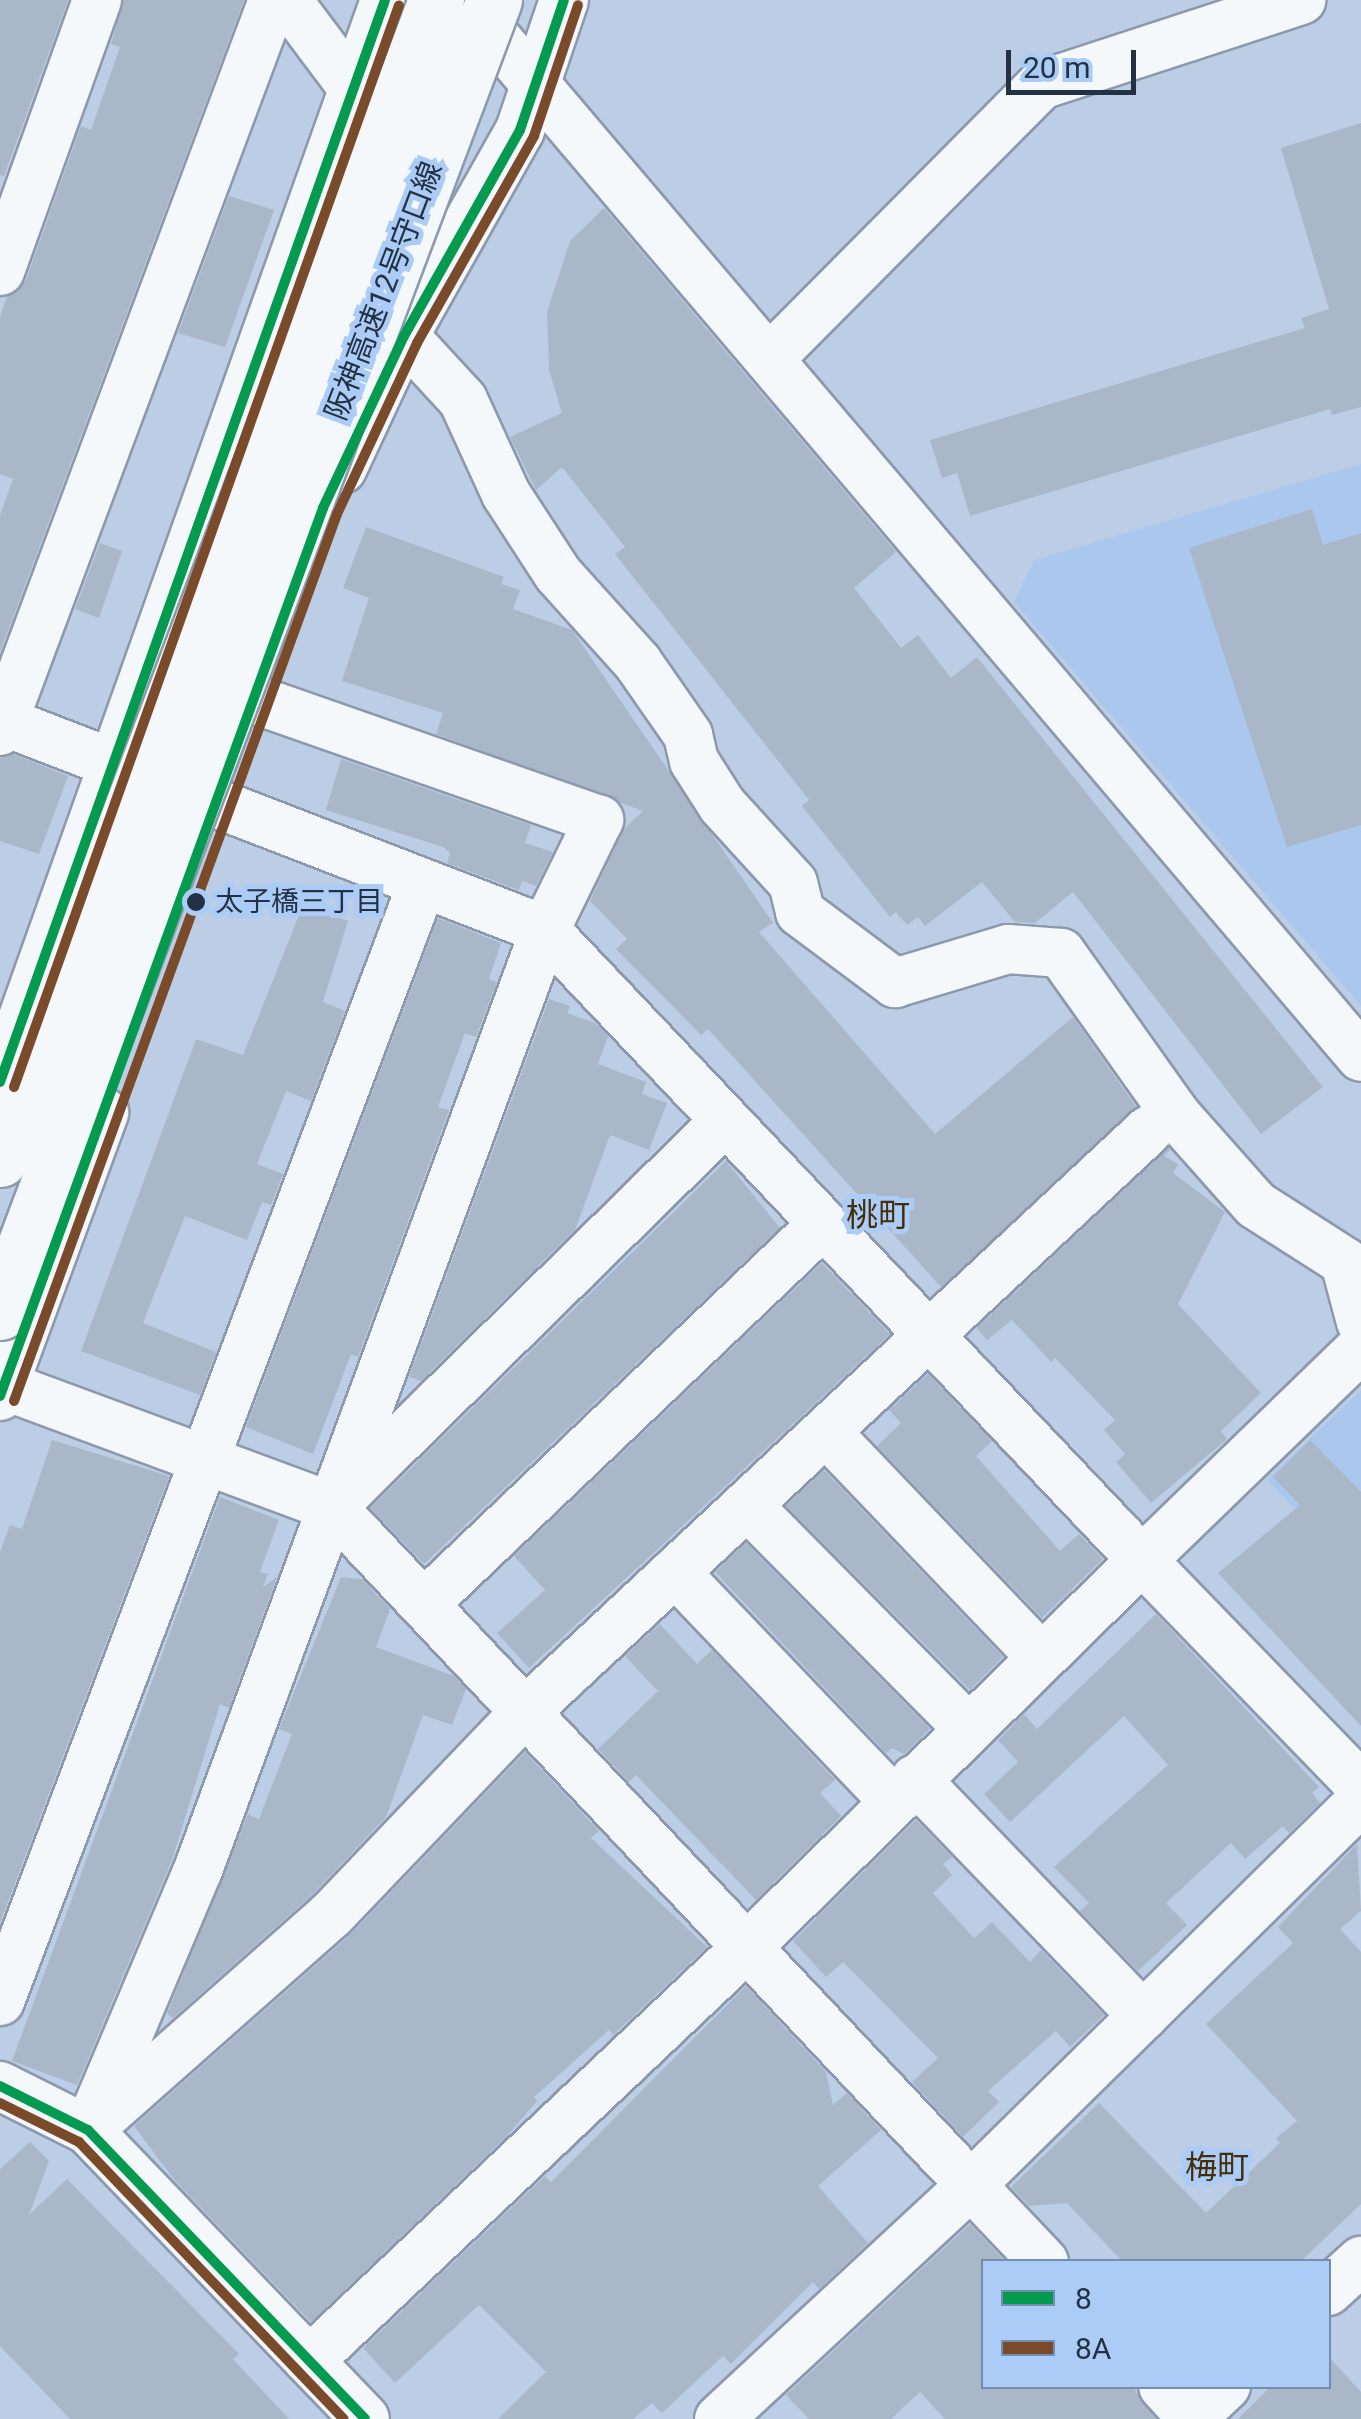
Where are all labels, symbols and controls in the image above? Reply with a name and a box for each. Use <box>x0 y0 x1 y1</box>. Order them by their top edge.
scale bar <box>1011 30 1141 92</box>
text: 20 m <box>1023 50 1090 85</box>
street label: 阪神高速12号守口線 <box>318 157 450 425</box>
place label: 太子橋三丁目 <box>215 885 383 919</box>
marker: 太子橋三丁目 <box>186 892 206 912</box>
district label: 桃町 <box>846 1196 910 1234</box>
district label: 梅町 <box>1185 2148 1249 2186</box>
legend <box>981 2259 1331 2389</box>
text: 8 <box>1075 2281 1092 2316</box>
text: 8A <box>1075 2331 1111 2366</box>

